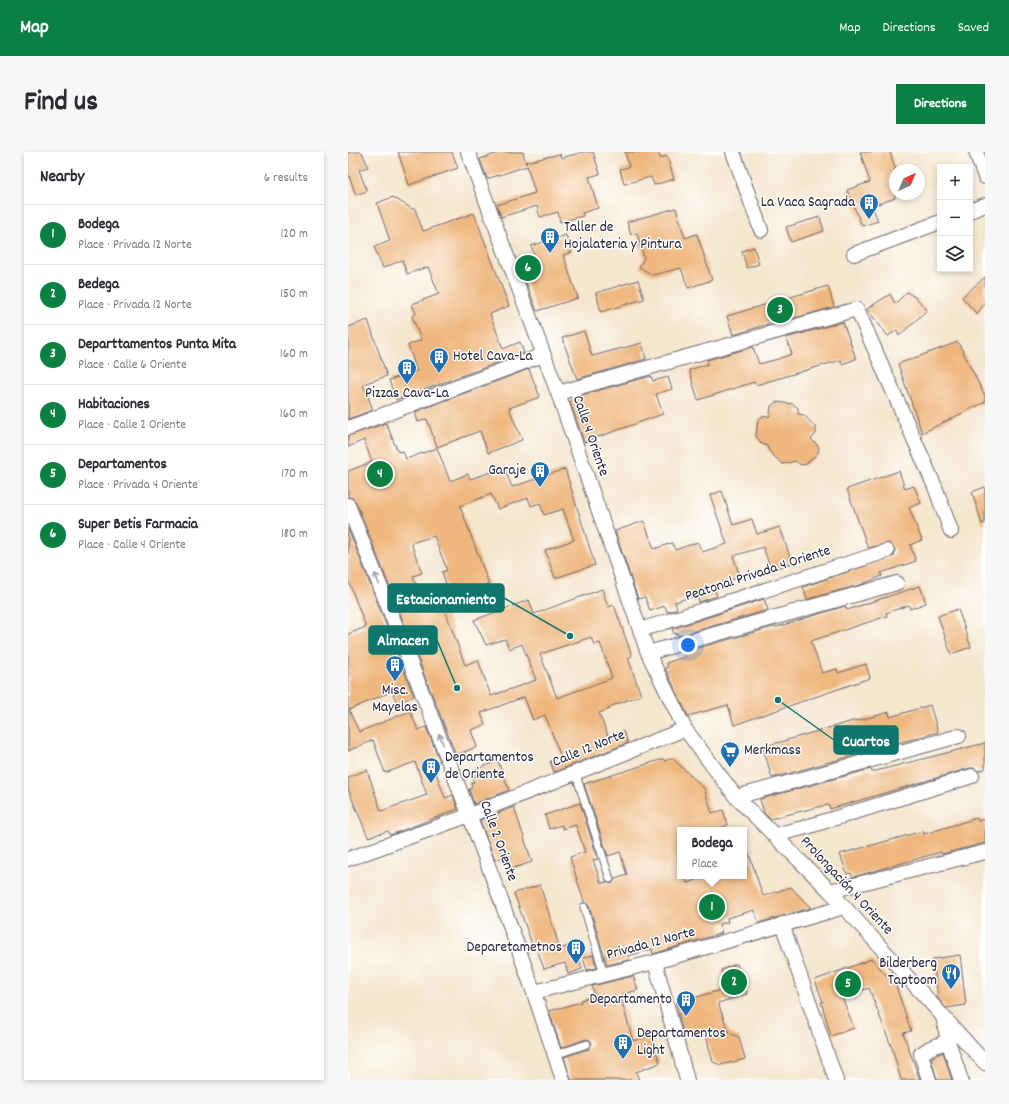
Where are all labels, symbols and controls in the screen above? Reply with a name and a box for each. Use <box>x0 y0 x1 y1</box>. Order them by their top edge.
text: Map <box>20 15 49 42</box>
text: Map <box>839 18 861 38</box>
text: Directions <box>883 18 936 38</box>
text: Saved <box>958 18 989 38</box>
text: Find us <box>24 84 98 124</box>
button: Directions <box>896 84 985 124</box>
north arrow <box>889 164 925 200</box>
map controls <box>937 164 973 272</box>
button: + <box>937 164 973 200</box>
text: Nearby <box>40 166 84 190</box>
text: 6 results <box>264 169 308 188</box>
place label: La Vaca Sagrada <box>761 192 856 214</box>
building icon: La Vaca Sagrada <box>858 192 880 220</box>
button: − <box>937 200 973 236</box>
text: Bodega <box>78 214 119 236</box>
place label: Taller de Hojalateria y Pintura <box>564 217 682 256</box>
text: 1 <box>52 225 54 244</box>
text: 120 m <box>280 225 308 244</box>
building icon: Taller de Hojalateria y Pintura <box>539 226 561 254</box>
text: Place · Privada 12 Norte <box>78 236 192 255</box>
button: layers <box>937 236 973 272</box>
pin: 6 <box>515 253 541 283</box>
text: Bedega <box>78 274 119 296</box>
text: 2 <box>50 285 56 304</box>
text: 150 m <box>280 285 308 304</box>
pin: 3 <box>767 295 793 325</box>
text: Place · Privada 12 Norte <box>78 296 192 315</box>
text: Departtamentos Punta Mita <box>78 334 236 356</box>
text: 3 <box>50 345 56 364</box>
text: 160 m <box>280 345 308 364</box>
building icon: Hotel Cava-La <box>428 346 450 374</box>
place label: Hotel Cava-La <box>453 346 533 368</box>
text: Place · Calle 6 Oriente <box>78 356 187 375</box>
building icon: Pizzas Cava-La <box>396 357 418 385</box>
place label: Pizzas Cava-La <box>365 383 450 405</box>
street label: Calle 4 Oriente <box>566 393 614 480</box>
text: Habitaciones <box>78 394 150 416</box>
text: 4 <box>50 405 56 424</box>
text: 160 m <box>280 405 308 424</box>
text: Place · Calle 2 Oriente <box>78 416 186 435</box>
text: Departamentos <box>78 454 167 476</box>
pin: 4 <box>367 459 393 489</box>
place label: Garaje <box>488 460 526 482</box>
building icon: Garaje <box>529 460 551 488</box>
text: 5 <box>50 465 56 484</box>
text: 170 m <box>281 465 308 484</box>
text: Place · Privada 4 Oriente <box>78 476 198 495</box>
text: Super Betis Farmacia <box>78 514 198 536</box>
text: 6 <box>50 525 56 544</box>
text: 180 m <box>281 525 308 544</box>
text: Place · Calle 4 Oriente <box>78 536 186 555</box>
street label: Peatonal Privada 4 Oriente <box>682 540 834 608</box>
one-way arrow <box>373 574 381 586</box>
callout: Estacionamiento <box>388 584 504 612</box>
text: Estacionamiento <box>396 589 496 612</box>
callout: Almacen <box>369 626 437 654</box>
text: Almacen <box>377 630 429 653</box>
your location <box>678 635 698 655</box>
building icon: Misc. Mayelas <box>384 654 406 682</box>
place label: Misc. Mayelas <box>372 680 418 719</box>
street label: Calle 12 Norte <box>549 724 629 774</box>
callout: Cuartos <box>834 726 898 754</box>
text: Cuartos <box>842 731 890 754</box>
one-way arrow <box>436 734 444 746</box>
supermarket icon: Merkmass <box>719 740 741 768</box>
place label: Merkmass <box>744 740 801 762</box>
place label: Departamentos de Oriente <box>445 747 534 786</box>
building icon: Departamentos de Oriente <box>420 756 442 784</box>
street label: Calle 2 Oriente <box>473 798 523 885</box>
popup <box>677 827 747 879</box>
street label: Prolongación 4 Oriente <box>794 832 898 941</box>
text: Bodega <box>691 833 733 855</box>
text: Place <box>691 855 718 874</box>
pin: 1 <box>699 892 725 922</box>
street label: Privada 12 Norte <box>604 921 698 966</box>
place label: Deparetametnos <box>467 937 562 959</box>
building icon: Deparetametnos <box>565 937 587 965</box>
place label: Bilderberg Taptoom <box>879 953 937 992</box>
restaurant icon: Bilderberg Taptoom <box>940 962 962 990</box>
pin: 2 <box>721 967 747 997</box>
pin: 5 <box>835 969 861 999</box>
place label: Departamento <box>590 989 672 1011</box>
building icon: Departamento <box>675 989 697 1017</box>
place label: Departamentos Light <box>637 1023 726 1062</box>
building icon: Departamentos Light <box>612 1032 634 1060</box>

